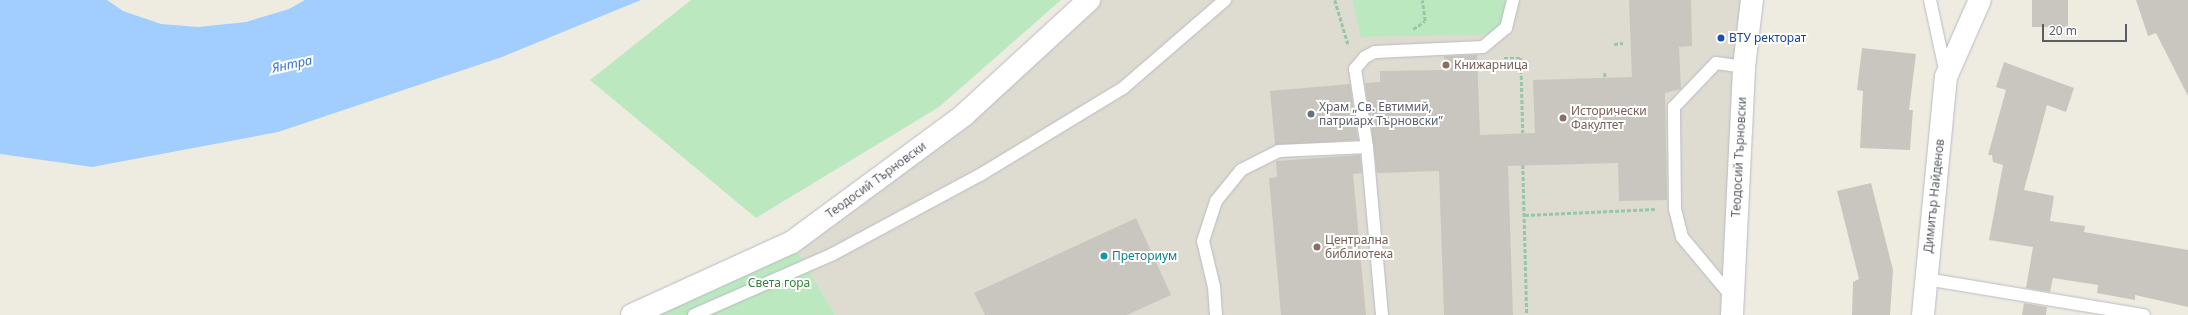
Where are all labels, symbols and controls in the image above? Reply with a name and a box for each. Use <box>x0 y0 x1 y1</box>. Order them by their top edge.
scale bar <box>2044 16 2129 42</box>
text: 20 m <box>2049 22 2077 39</box>
place label: ВТУ ректорат <box>1729 31 1806 45</box>
marker: ВТУ ректорат <box>1716 33 1726 43</box>
water label: Янтра <box>270 52 314 76</box>
place label: Книжарница <box>1454 58 1528 72</box>
marker: Книжарница <box>1441 60 1451 70</box>
street label: Теодосий Търновски <box>1729 96 1749 218</box>
place label: Храм „Св. Евтимий, патриарх Търновски” <box>1319 100 1443 128</box>
place label: Исторически Факултет <box>1571 104 1647 132</box>
marker: Храм „Св. Евтимий, патриарх Търновски” <box>1306 109 1316 119</box>
marker: Исторически Факултет <box>1558 113 1568 123</box>
street label: Димитър Найденов <box>1921 138 1947 254</box>
street label: Теодосий Търновски <box>823 139 929 221</box>
place label: Централна библиотека <box>1325 233 1393 261</box>
marker: Централна библиотека <box>1312 242 1322 252</box>
place label: Преториум <box>1112 249 1177 263</box>
marker: Преториум <box>1099 251 1109 261</box>
park label: Света гора <box>748 276 810 290</box>

